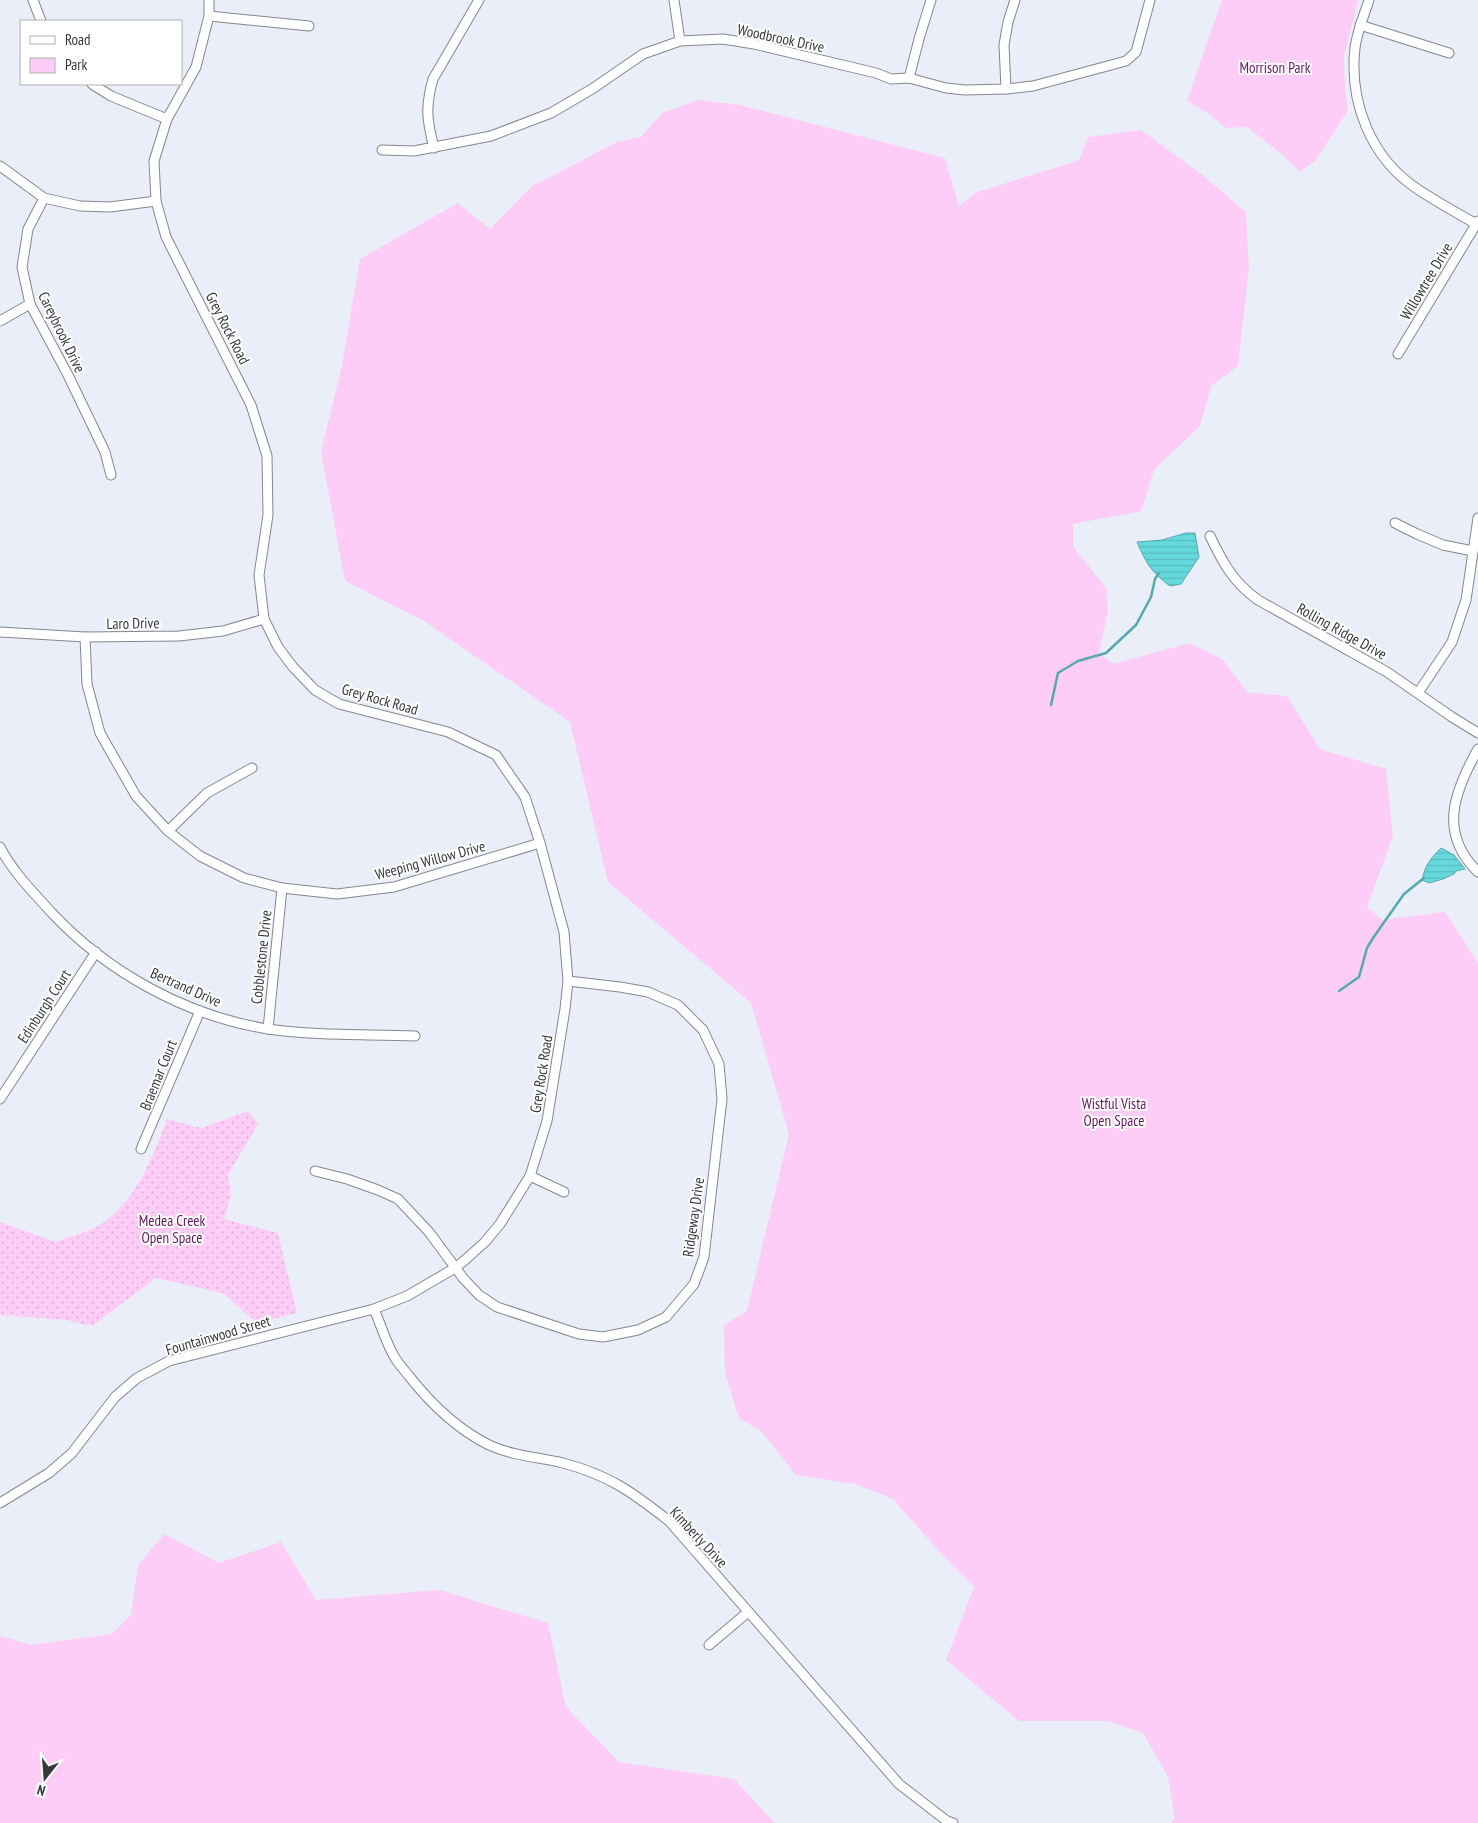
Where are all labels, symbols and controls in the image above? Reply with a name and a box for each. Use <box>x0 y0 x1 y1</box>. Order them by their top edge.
legend <box>20 20 182 85</box>
street label: Woodbrook Drive <box>736 20 826 56</box>
text: Road <box>65 30 91 49</box>
text: Park <box>65 55 87 74</box>
park label: Morrison Park <box>1239 58 1311 77</box>
street label: Willowtree Drive <box>1396 239 1456 323</box>
street label: Careybrook Drive <box>34 288 90 376</box>
street label: Grey Rock Road <box>202 289 254 367</box>
street label: Rolling Ridge Drive <box>1294 599 1390 663</box>
street label: Laro Drive <box>106 613 160 633</box>
street label: Grey Rock Road <box>340 679 420 719</box>
street label: Weeping Willow Drive <box>373 836 487 884</box>
street label: Cobblestone Drive <box>247 909 275 1005</box>
street label: Bertrand Drive <box>148 963 224 1011</box>
street label: Edinburgh Court <box>13 966 75 1046</box>
street label: Grey Rock Road <box>525 1034 557 1114</box>
street label: Braemar Court <box>135 1037 181 1113</box>
park label: Wistful Vista Open Space <box>1082 1094 1146 1130</box>
street label: Ridgeway Drive <box>678 1176 708 1258</box>
park label: Medea Creek Open Space <box>139 1211 205 1247</box>
street label: Fountainwood Street <box>163 1311 273 1359</box>
street label: Kimberly Drive <box>666 1503 732 1571</box>
north arrow <box>20 1753 70 1803</box>
text: N <box>35 1781 47 1800</box>

